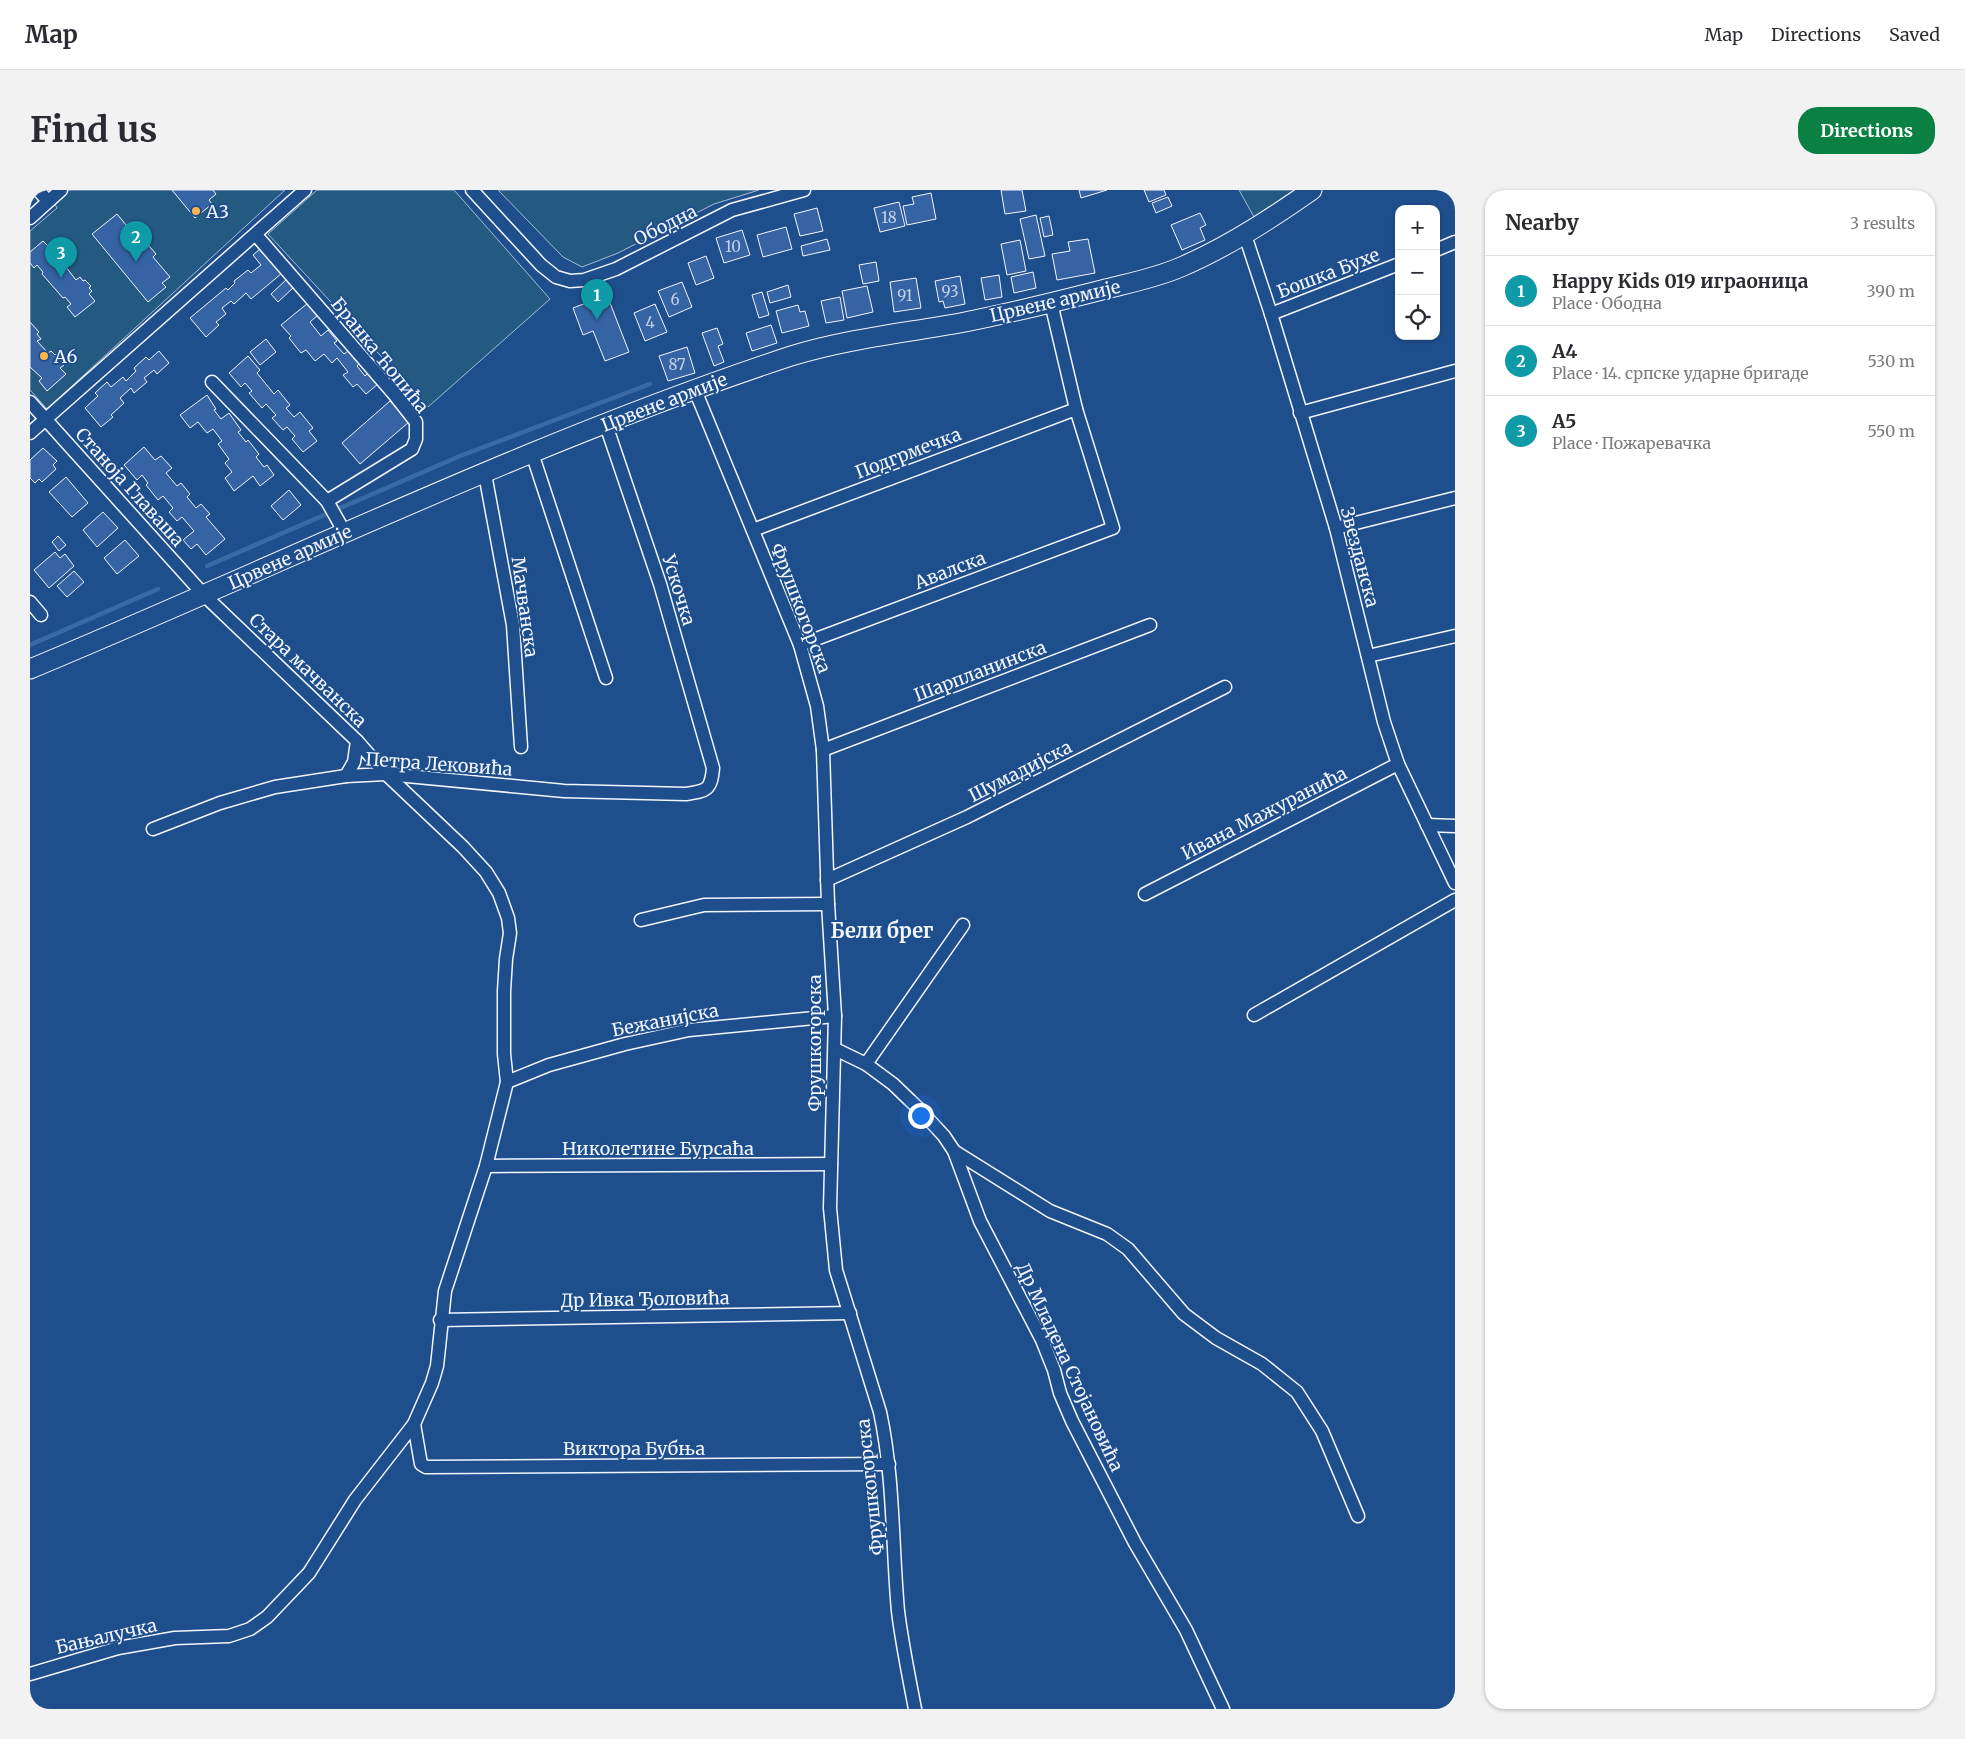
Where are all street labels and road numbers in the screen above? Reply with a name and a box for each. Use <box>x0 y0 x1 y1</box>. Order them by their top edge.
street label: Ободна <box>629 199 701 251</box>
street label: Бошка Бухе <box>1273 243 1383 303</box>
street label: Црвене армије <box>988 275 1122 327</box>
street label: Бранка Ћопића <box>326 292 434 418</box>
street label: Црвене армије <box>598 367 730 437</box>
street label: Подгрмечка <box>852 422 965 484</box>
street label: Станоја Главаша <box>71 423 190 551</box>
street label: Звезданска <box>1336 504 1384 610</box>
street label: Црвене армије <box>225 519 355 595</box>
street label: Фрушкогорска <box>766 540 836 677</box>
street label: Авалска <box>910 546 989 594</box>
street label: Ускочка <box>657 551 701 629</box>
street label: Мачванска <box>507 555 543 659</box>
street label: Стара мачванска <box>244 608 372 732</box>
street label: Шарпланинска <box>911 635 1050 707</box>
street label: Шумадијска <box>964 735 1076 807</box>
street label: Петра Лековића <box>365 747 514 781</box>
street label: Ивана Мажуранића <box>1177 761 1351 865</box>
street label: Фрушкогорска <box>803 974 826 1112</box>
street label: Бежанијска <box>610 998 721 1042</box>
street label: Николетине Бурсаћа <box>562 1137 754 1160</box>
street label: Др Младена Стојановића <box>1011 1259 1129 1475</box>
street label: Др Ивка Ђоловића <box>560 1286 730 1312</box>
street label: Фрушкогорска <box>851 1417 889 1556</box>
street label: Виктора Бубња <box>563 1437 705 1460</box>
street label: Бањалучка <box>53 1613 159 1659</box>

